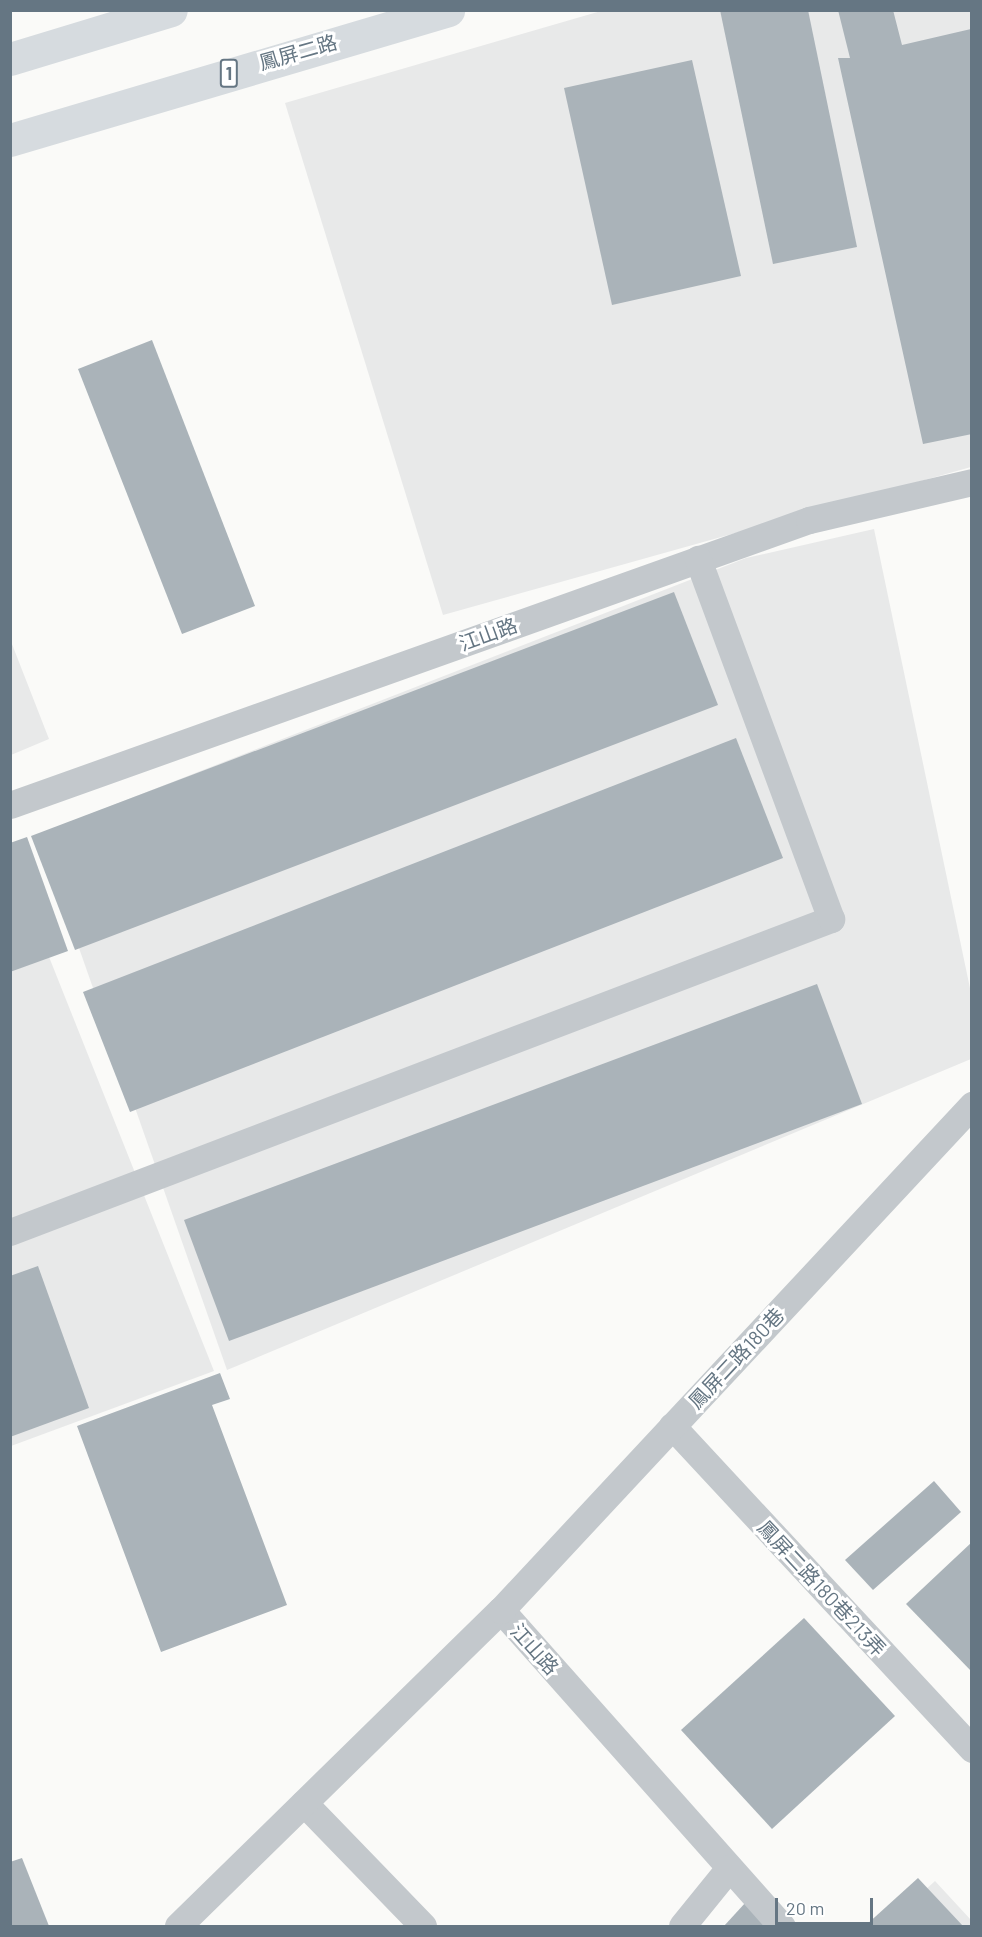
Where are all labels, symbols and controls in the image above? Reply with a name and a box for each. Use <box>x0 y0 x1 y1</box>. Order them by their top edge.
street label: 鳳屏二路 <box>256 29 340 75</box>
road number: 1 <box>218 58 240 88</box>
street label: 江山路 <box>456 612 520 656</box>
street label: 鳳屏二路180巷 <box>683 1303 789 1413</box>
street label: 鳳屏二路180巷213弄 <box>753 1515 891 1661</box>
street label: 江山路 <box>506 1619 564 1679</box>
scale bar <box>778 1886 876 1924</box>
text: 20 m <box>786 1897 824 1919</box>

